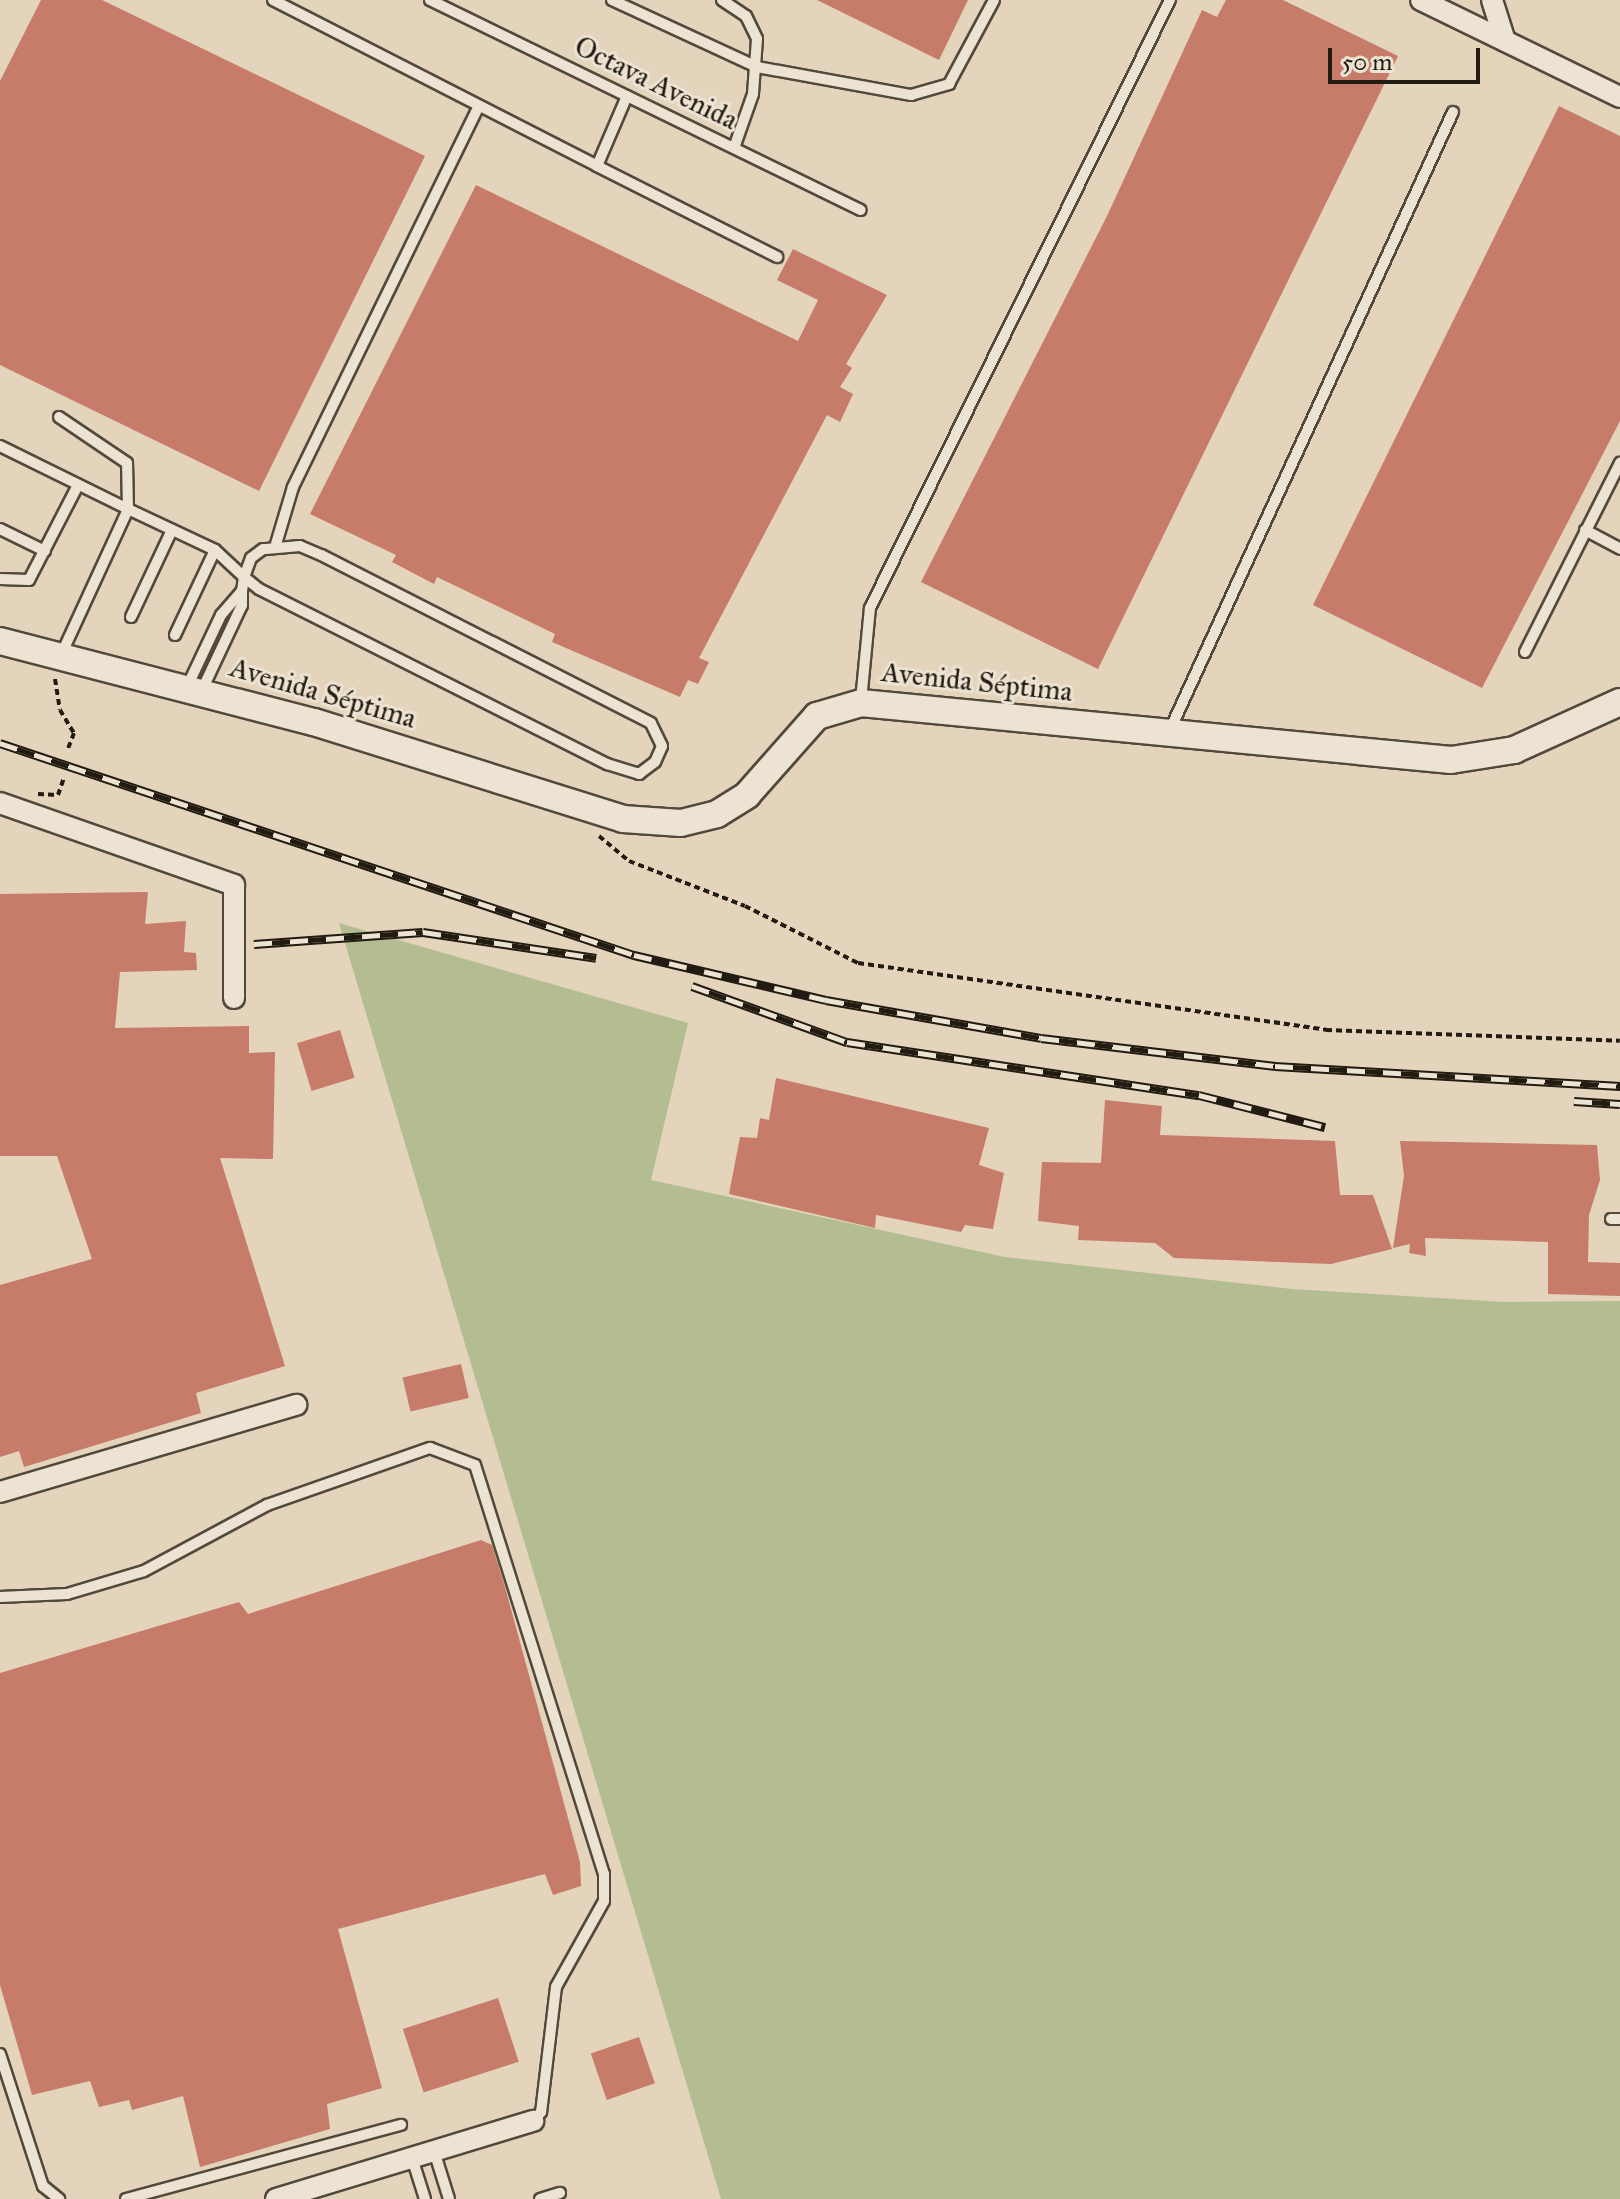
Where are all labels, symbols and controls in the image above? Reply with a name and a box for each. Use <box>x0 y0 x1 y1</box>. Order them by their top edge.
street label: Octava Avenida <box>569 29 743 137</box>
scale bar <box>1332 32 1484 82</box>
text: 50 m <box>1342 47 1392 77</box>
street label: Avenida Séptima <box>226 650 420 736</box>
street label: Avenida Séptima <box>880 655 1074 709</box>

